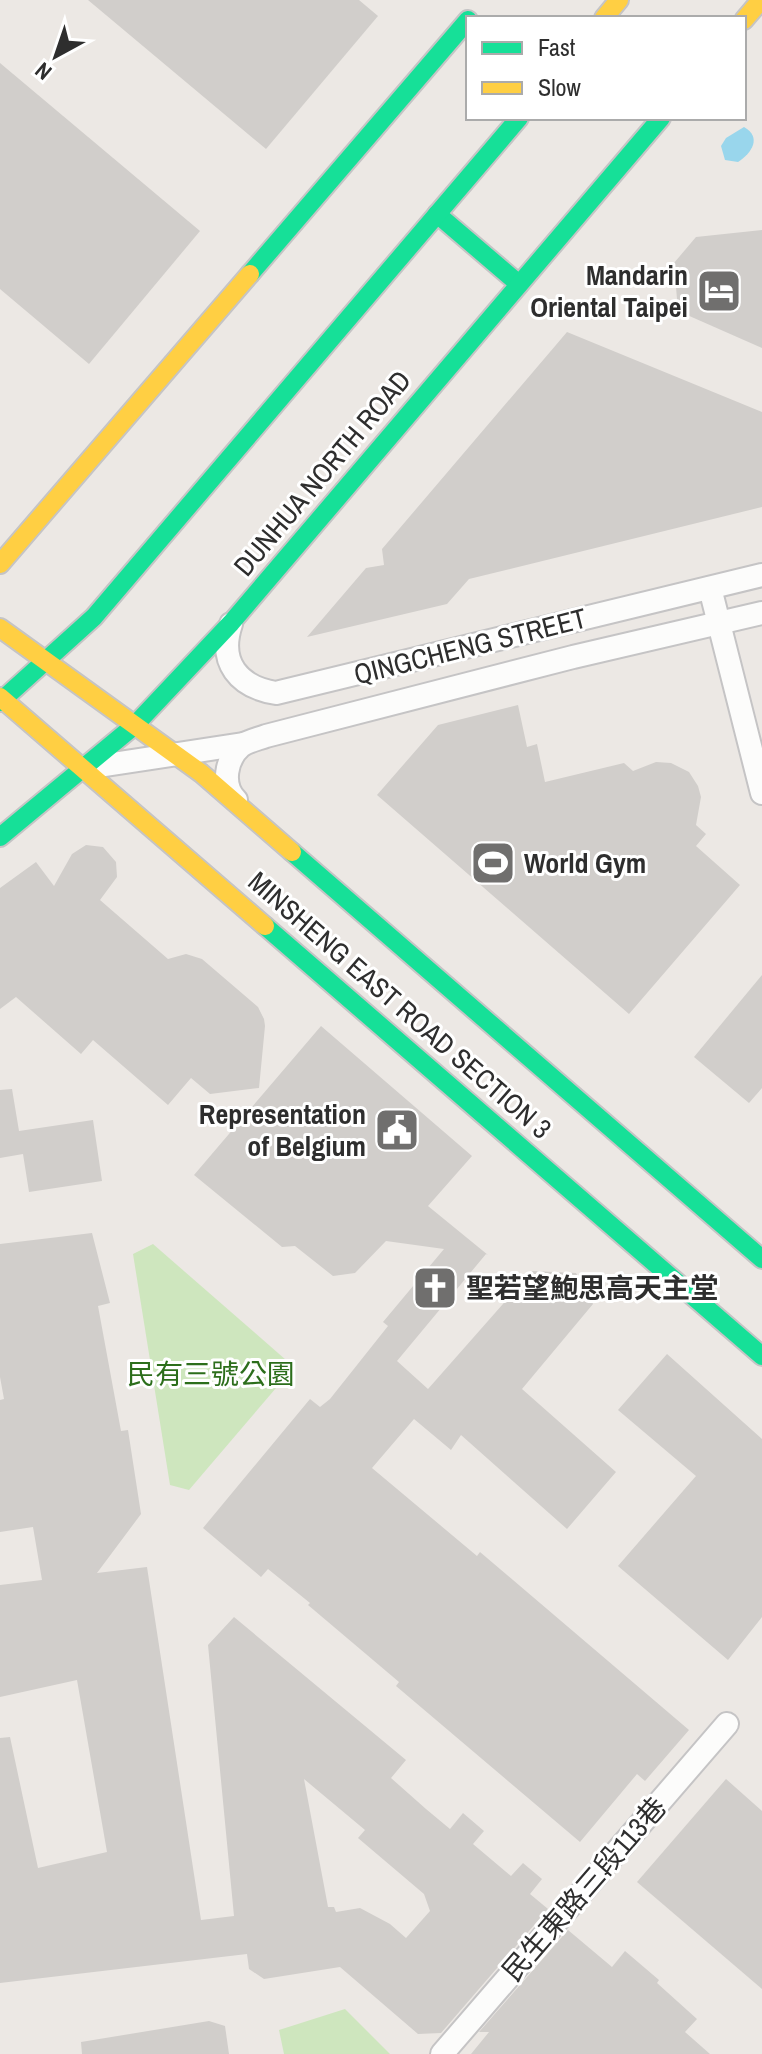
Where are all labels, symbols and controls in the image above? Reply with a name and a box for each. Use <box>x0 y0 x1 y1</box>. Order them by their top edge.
north arrow <box>16 16 96 96</box>
legend <box>466 16 746 120</box>
text: Fast <box>538 31 576 63</box>
text: N <box>29 56 58 87</box>
text: Slow <box>538 71 581 103</box>
place label: Mandarin Oriental Taipei <box>530 256 688 326</box>
hotel icon: Mandarin Oriental Taipei <box>695 267 743 315</box>
street label: DUNHUA NORTH ROAD <box>225 362 419 584</box>
street label: QINGCHENG STREET <box>350 599 590 693</box>
sports icon: World Gym <box>469 839 517 887</box>
place label: World Gym <box>524 844 646 882</box>
street label: MINSHENG EAST ROAD SECTION 3 <box>240 863 560 1147</box>
place label: Representation of Belgium <box>199 1095 366 1165</box>
public building icon: Representation of Belgium <box>373 1106 421 1154</box>
church icon: 聖若望鮑思高天主堂 <box>411 1264 459 1312</box>
place label: 聖若望鮑思高天主堂 <box>466 1269 718 1307</box>
park label: 民有三號公園 <box>127 1355 295 1393</box>
street label: 民生東路三段113巷 <box>493 1789 675 1989</box>

